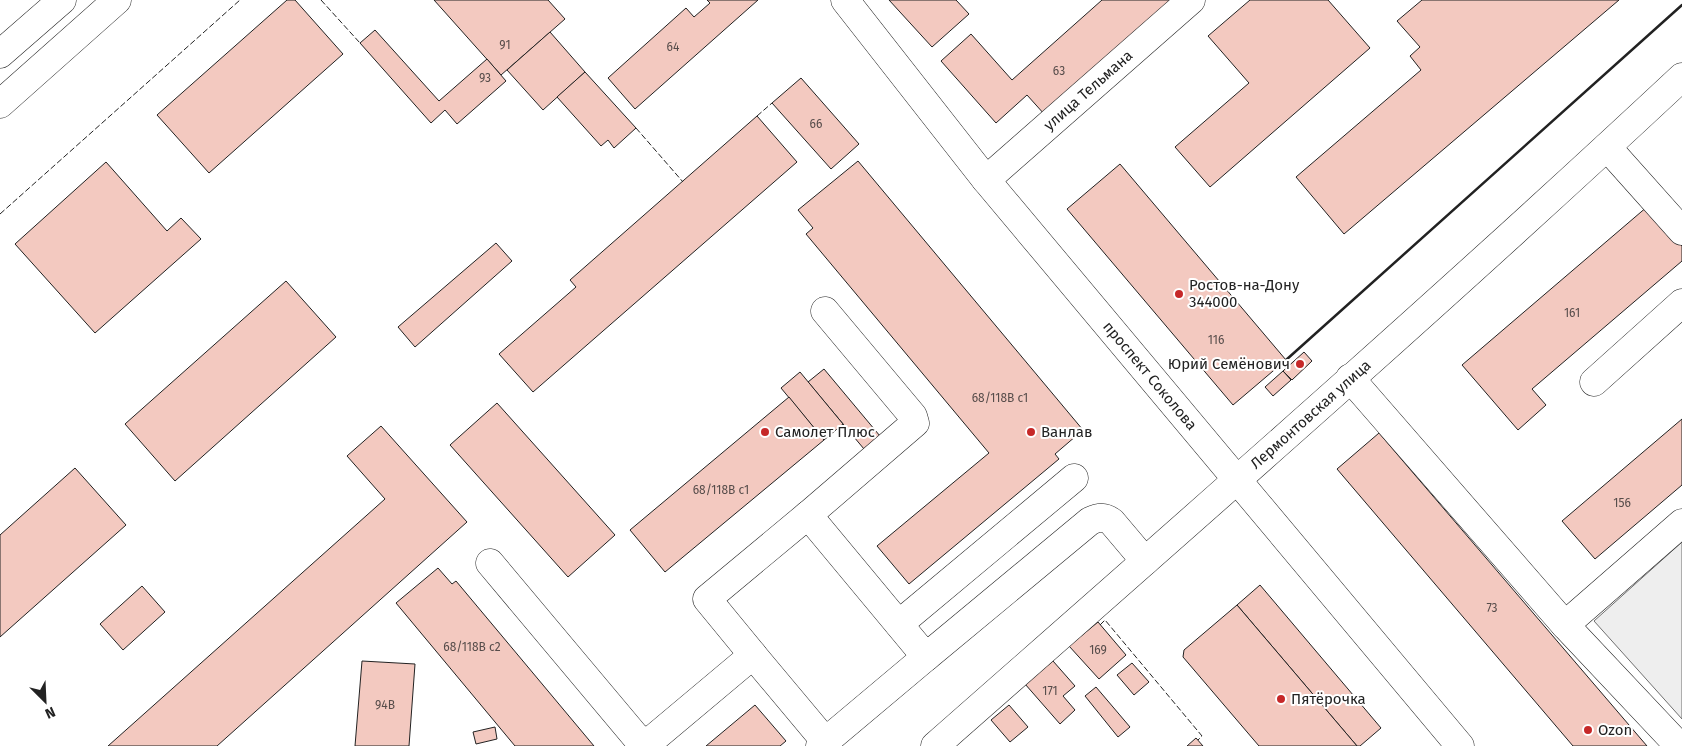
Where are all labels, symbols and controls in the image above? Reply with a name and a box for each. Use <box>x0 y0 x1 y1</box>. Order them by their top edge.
house number: 91 <box>499 38 511 52</box>
house number: 64 <box>667 40 680 54</box>
street label: улица Тельмана <box>1040 46 1136 134</box>
house number: 63 <box>1053 64 1065 78</box>
house number: 93 <box>479 71 491 85</box>
house number: 66 <box>810 117 822 131</box>
place label: Ростов-на-Дону 344000 <box>1189 276 1300 311</box>
marker: Ростов-на-Дону 344000 <box>1173 288 1185 300</box>
house number: 161 <box>1564 306 1580 320</box>
street label: проспект Соколова <box>1099 318 1201 434</box>
house number: 116 <box>1208 333 1224 347</box>
place label: Юрий Семёнович <box>1168 355 1290 373</box>
street label: Лермонтовская улица <box>1247 356 1375 473</box>
marker: Юрий Семёнович <box>1294 358 1306 370</box>
house number: 68/118В с1 <box>972 391 1028 405</box>
place label: Самолет Плюс <box>775 423 875 441</box>
place label: Ванлав <box>1041 423 1092 441</box>
marker: Самолет Плюс <box>759 426 771 438</box>
marker: Ванлав <box>1025 426 1037 438</box>
house number: 68/118В с1 <box>693 483 749 497</box>
house number: 156 <box>1613 496 1631 510</box>
house number: 73 <box>1486 601 1498 615</box>
house number: 68/118В с2 <box>443 640 501 654</box>
house number: 169 <box>1089 643 1107 657</box>
north arrow <box>20 676 70 726</box>
house number: 171 <box>1042 684 1058 698</box>
place label: Пятёрочка <box>1291 690 1366 708</box>
marker: Пятёрочка <box>1275 693 1287 705</box>
house number: 94В <box>375 698 395 712</box>
text: N <box>42 703 58 722</box>
place label: Ozon <box>1598 721 1632 739</box>
marker: Ozon <box>1582 724 1594 736</box>

